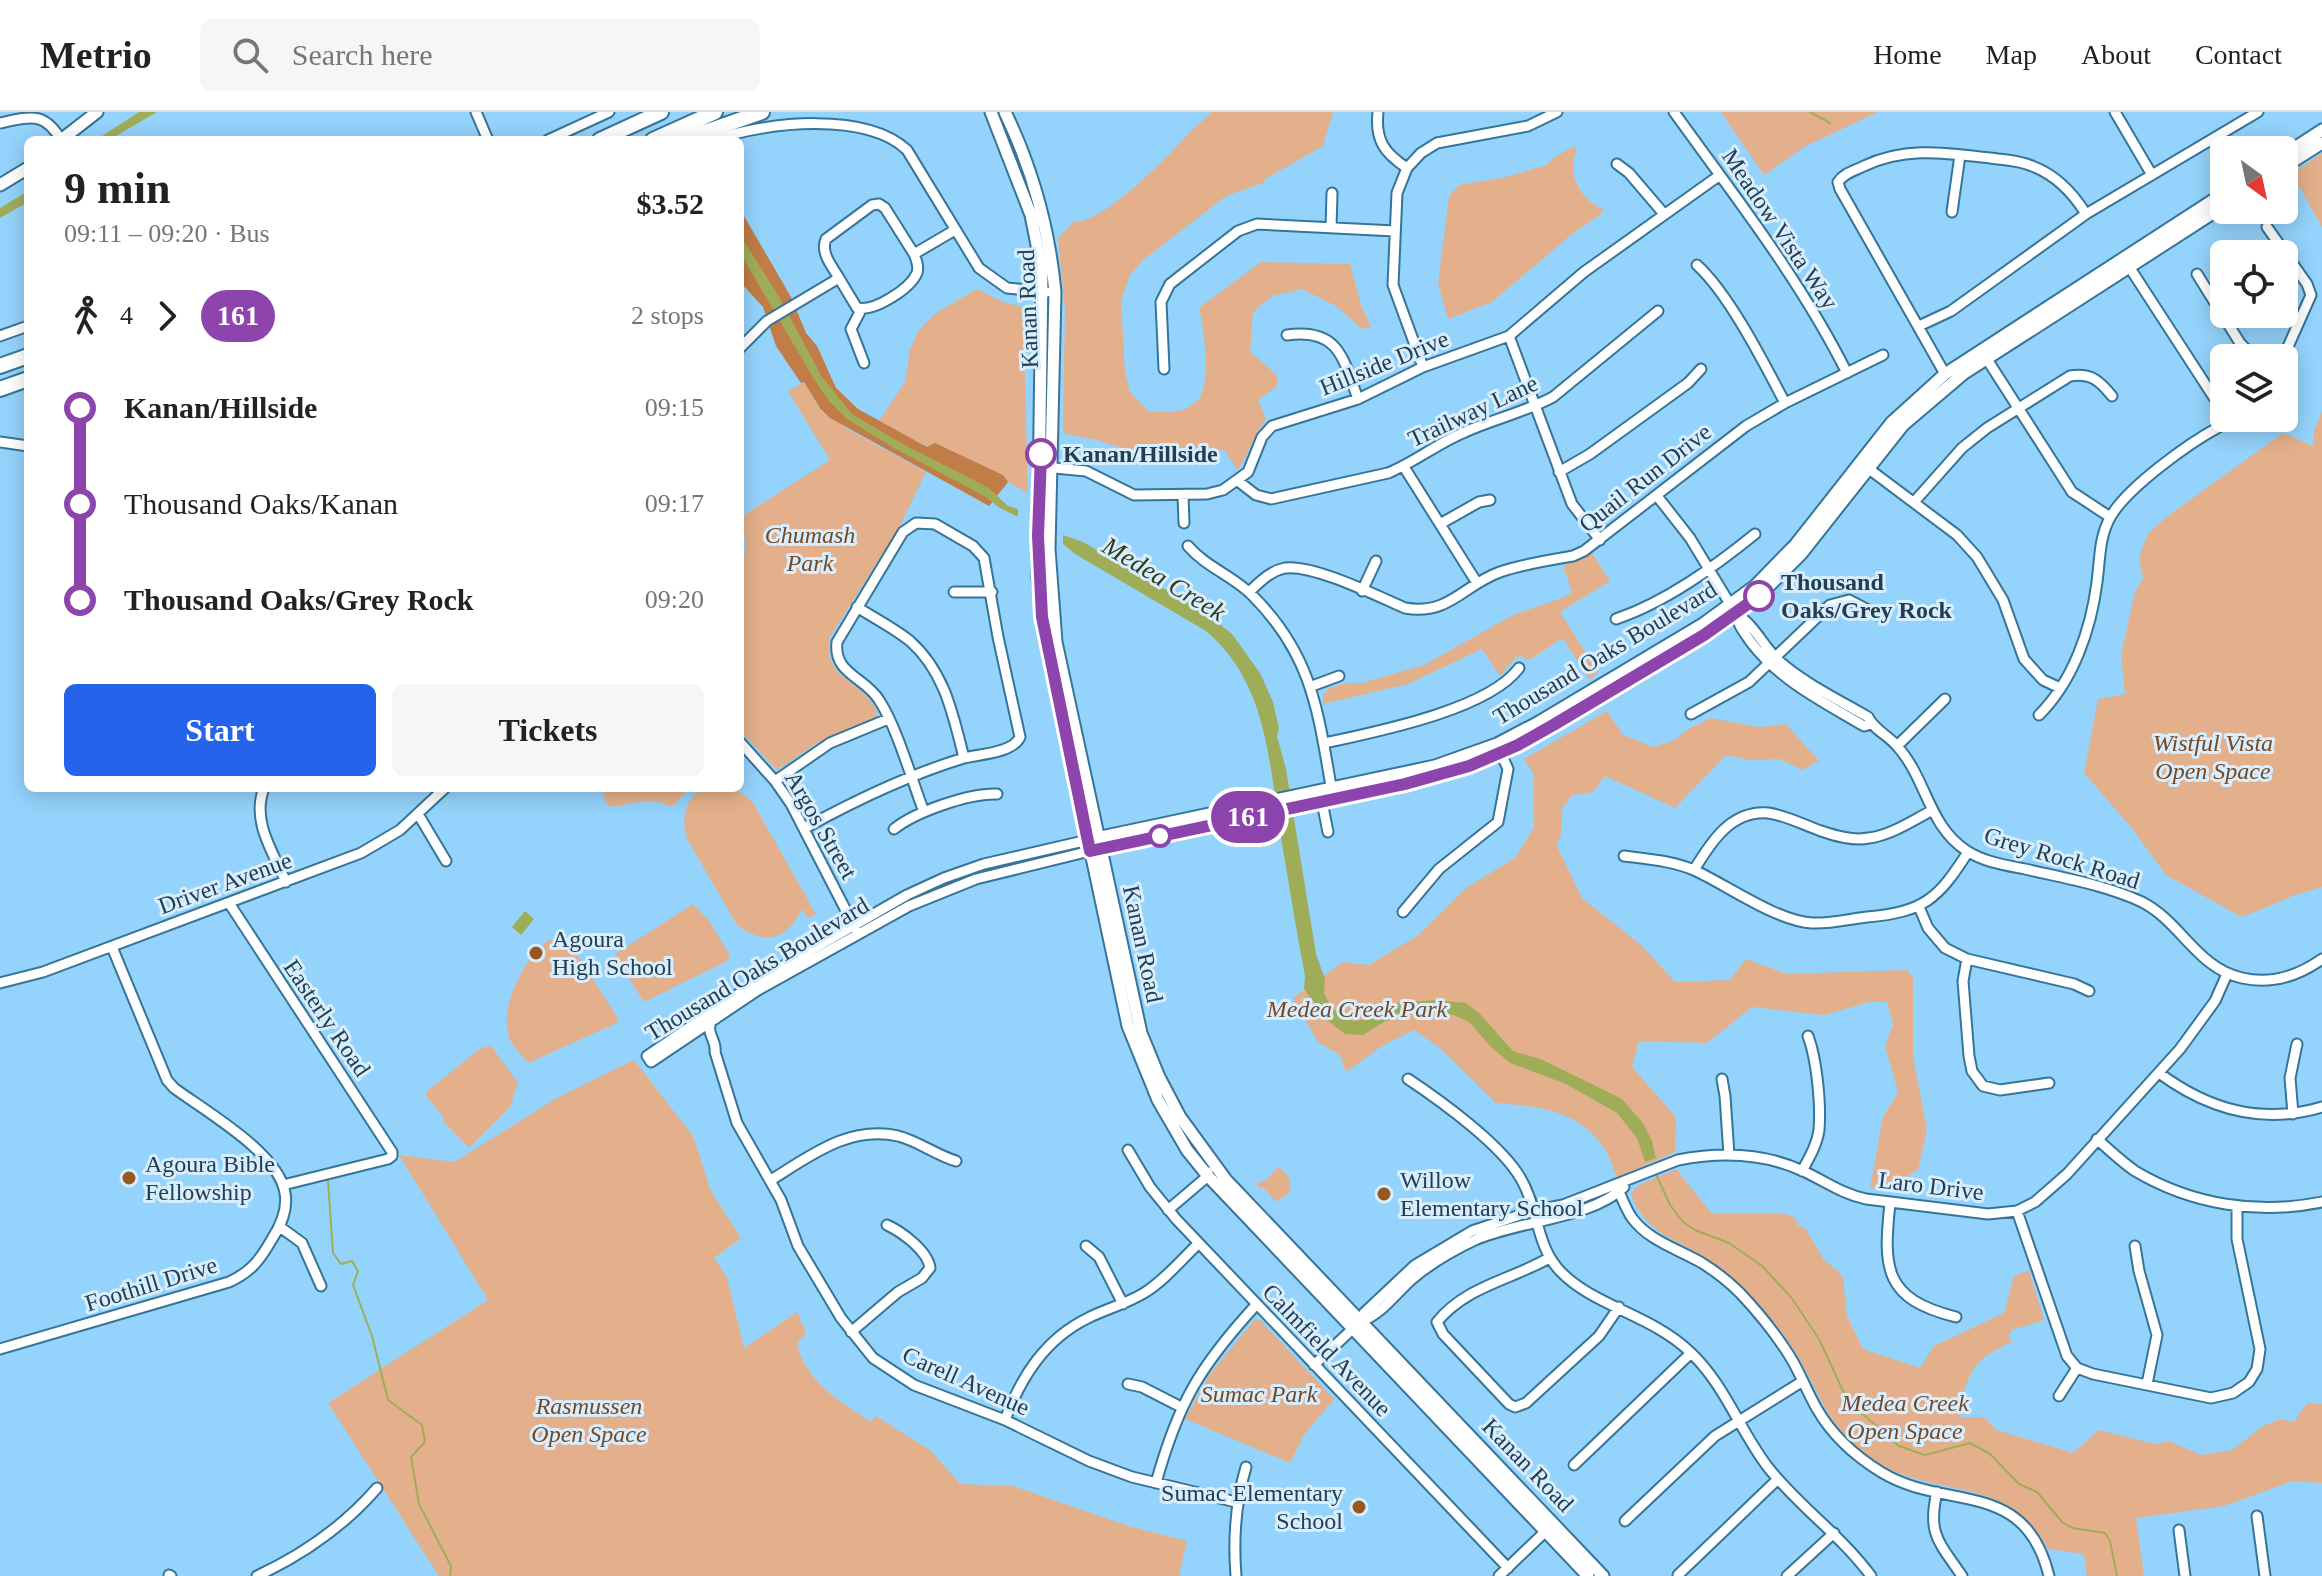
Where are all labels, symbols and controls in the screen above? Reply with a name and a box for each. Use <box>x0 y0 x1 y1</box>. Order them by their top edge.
search box <box>200 19 760 91</box>
icon: search <box>228 33 272 77</box>
text: Metrio <box>40 34 152 76</box>
text: Search here <box>292 38 433 71</box>
text: Home <box>1873 39 1942 70</box>
text: Map <box>1986 39 2037 70</box>
text: About <box>2081 39 2151 70</box>
text: Contact <box>2195 39 2282 70</box>
north arrow <box>2210 136 2298 224</box>
map controls <box>2210 136 2298 432</box>
street label: Meadow Vista Way <box>1717 144 1843 314</box>
text: 9 min <box>64 164 170 213</box>
text: $3.52 <box>637 187 704 220</box>
text: 09:11 – 09:20 · Bus <box>64 219 270 248</box>
button: locate <box>2210 240 2298 328</box>
street label: Kanan Road <box>1013 249 1043 369</box>
icon: walk <box>64 294 108 338</box>
icon: forward <box>145 294 189 338</box>
text: 161 <box>217 300 259 331</box>
text: 4 <box>120 301 133 330</box>
text: 2 stops <box>631 301 704 330</box>
street label: Hillside Drive <box>1316 325 1452 401</box>
button: layers <box>2210 344 2298 432</box>
street label: Trailway Lane <box>1404 370 1542 452</box>
text: Kanan/Hillside <box>124 391 317 424</box>
text: 09:15 <box>645 393 704 422</box>
street label: Quail Run Drive <box>1574 419 1716 537</box>
marker: Kanan/Hillside <box>1026 439 1056 469</box>
place label: Kanan/Hillside <box>1063 441 1218 467</box>
text: Thousand Oaks/Kanan <box>124 487 398 520</box>
text: 09:17 <box>645 489 704 518</box>
park label: Chumash Park <box>765 522 855 576</box>
water label: Medea Creek <box>1096 530 1231 627</box>
place label: Thousand Oaks/Grey Rock <box>1781 569 1953 623</box>
street label: Thousand Oaks Boulevard <box>1489 576 1721 730</box>
marker: Thousand Oaks/Grey Rock <box>1744 581 1774 611</box>
text: Thousand Oaks/Grey Rock <box>124 583 474 616</box>
text: 09:20 <box>645 585 704 614</box>
button: Start <box>64 684 376 776</box>
button: Tickets <box>392 684 704 776</box>
park label: Wistful Vista Open Space <box>2153 730 2273 784</box>
street label: Argos Street <box>780 766 862 884</box>
line badge: 161 <box>1202 791 1294 843</box>
text: 161 <box>1227 801 1269 832</box>
street label: Grey Rock Road <box>1981 822 2143 894</box>
unlabelled marker <box>1149 825 1171 847</box>
street label: Driver Avenue <box>155 847 295 919</box>
street label: Kanan Road <box>1118 883 1168 1005</box>
street label: Thousand Oaks Boulevard <box>641 892 873 1046</box>
place label: Agoura High School <box>552 926 673 980</box>
marker: Agoura High School <box>527 944 545 962</box>
street label: Easterly Road <box>278 955 376 1081</box>
park label: Medea Creek Park <box>1266 996 1448 1022</box>
place label: Agoura Bible Fellowship <box>145 1151 275 1205</box>
place label: Willow Elementary School <box>1400 1167 1584 1221</box>
street label: Laro Drive <box>1877 1167 1985 1205</box>
marker: Agoura Bible Fellowship <box>120 1169 138 1187</box>
marker: Willow Elementary School <box>1375 1185 1393 1203</box>
street label: Foothill Drive <box>82 1252 220 1316</box>
street label: Calmfield Avenue <box>1257 1279 1397 1421</box>
street label: Carell Avenue <box>899 1341 1033 1421</box>
park label: Sumac Park <box>1201 1381 1318 1407</box>
park label: Medea Creek Open Space <box>1840 1390 1969 1444</box>
park label: Rasmussen Open Space <box>531 1393 647 1447</box>
street label: Kanan Road <box>1477 1413 1579 1517</box>
place label: Sumac Elementary School <box>1161 1480 1343 1534</box>
marker: Sumac Elementary School <box>1350 1498 1368 1516</box>

